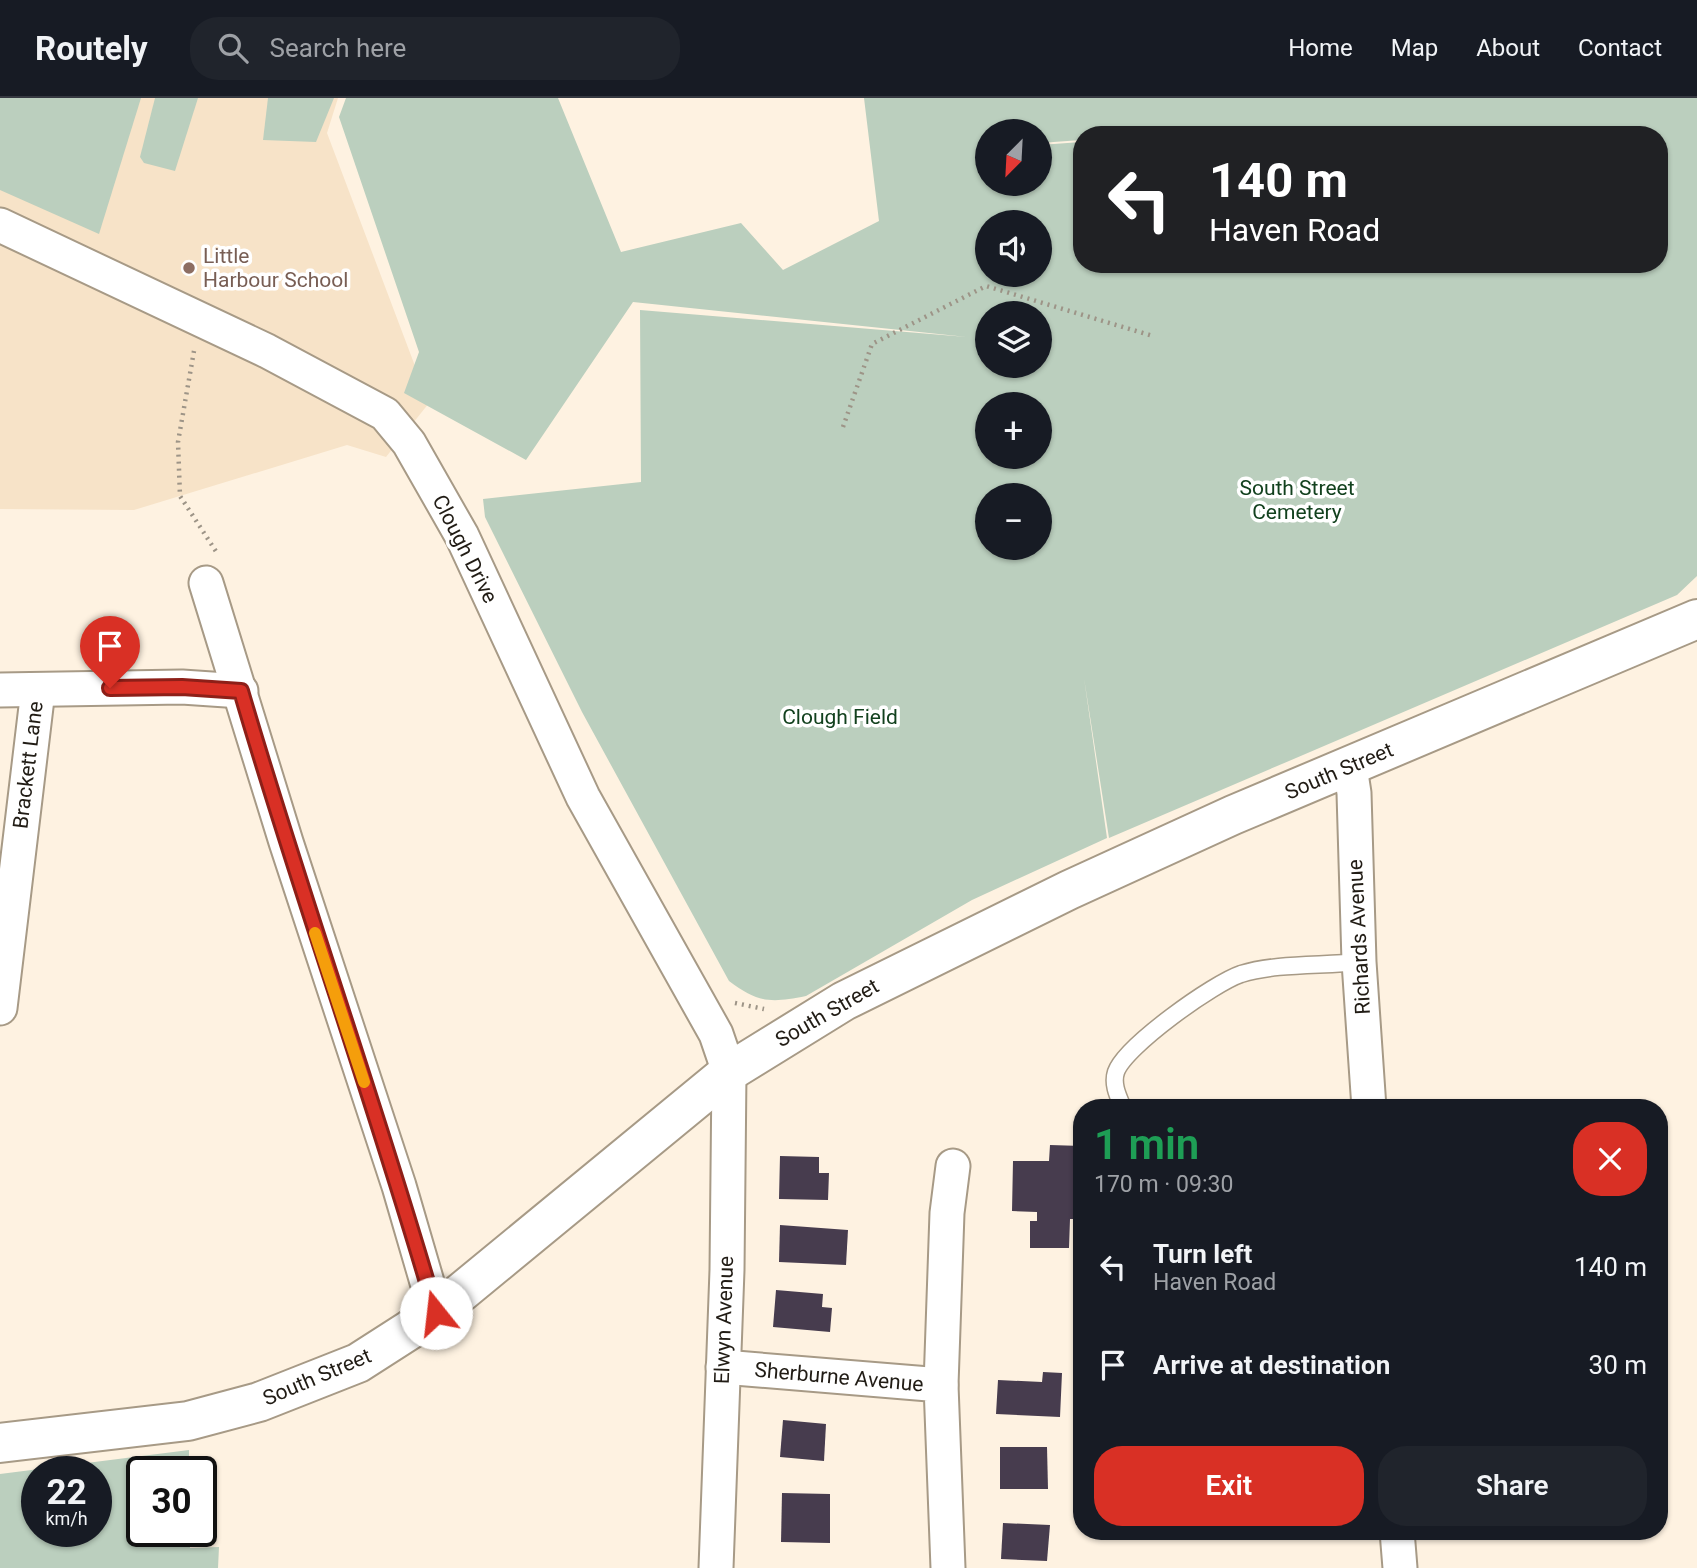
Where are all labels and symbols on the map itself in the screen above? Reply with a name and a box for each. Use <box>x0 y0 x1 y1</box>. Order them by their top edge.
north arrow <box>975 119 1052 196</box>
place label: Little Harbour School <box>203 244 348 292</box>
marker: Little Harbour School <box>181 260 197 276</box>
park label: South Street Cemetery <box>1239 476 1355 524</box>
street label: Clough Drive <box>428 491 502 607</box>
pin <box>80 616 140 688</box>
street label: Brackett Lane <box>8 700 48 830</box>
park label: Clough Field <box>782 705 898 729</box>
street label: South Street <box>1281 737 1397 805</box>
street label: Richards Avenue <box>1343 859 1375 1015</box>
street label: South Street <box>771 974 883 1052</box>
street label: Elwyn Avenue <box>710 1255 738 1385</box>
position arrow <box>399 1276 473 1350</box>
street label: South Street <box>259 1343 375 1411</box>
street label: Sherburne Avenue <box>754 1358 924 1396</box>
speed limit sign: 30 <box>126 1456 217 1547</box>

